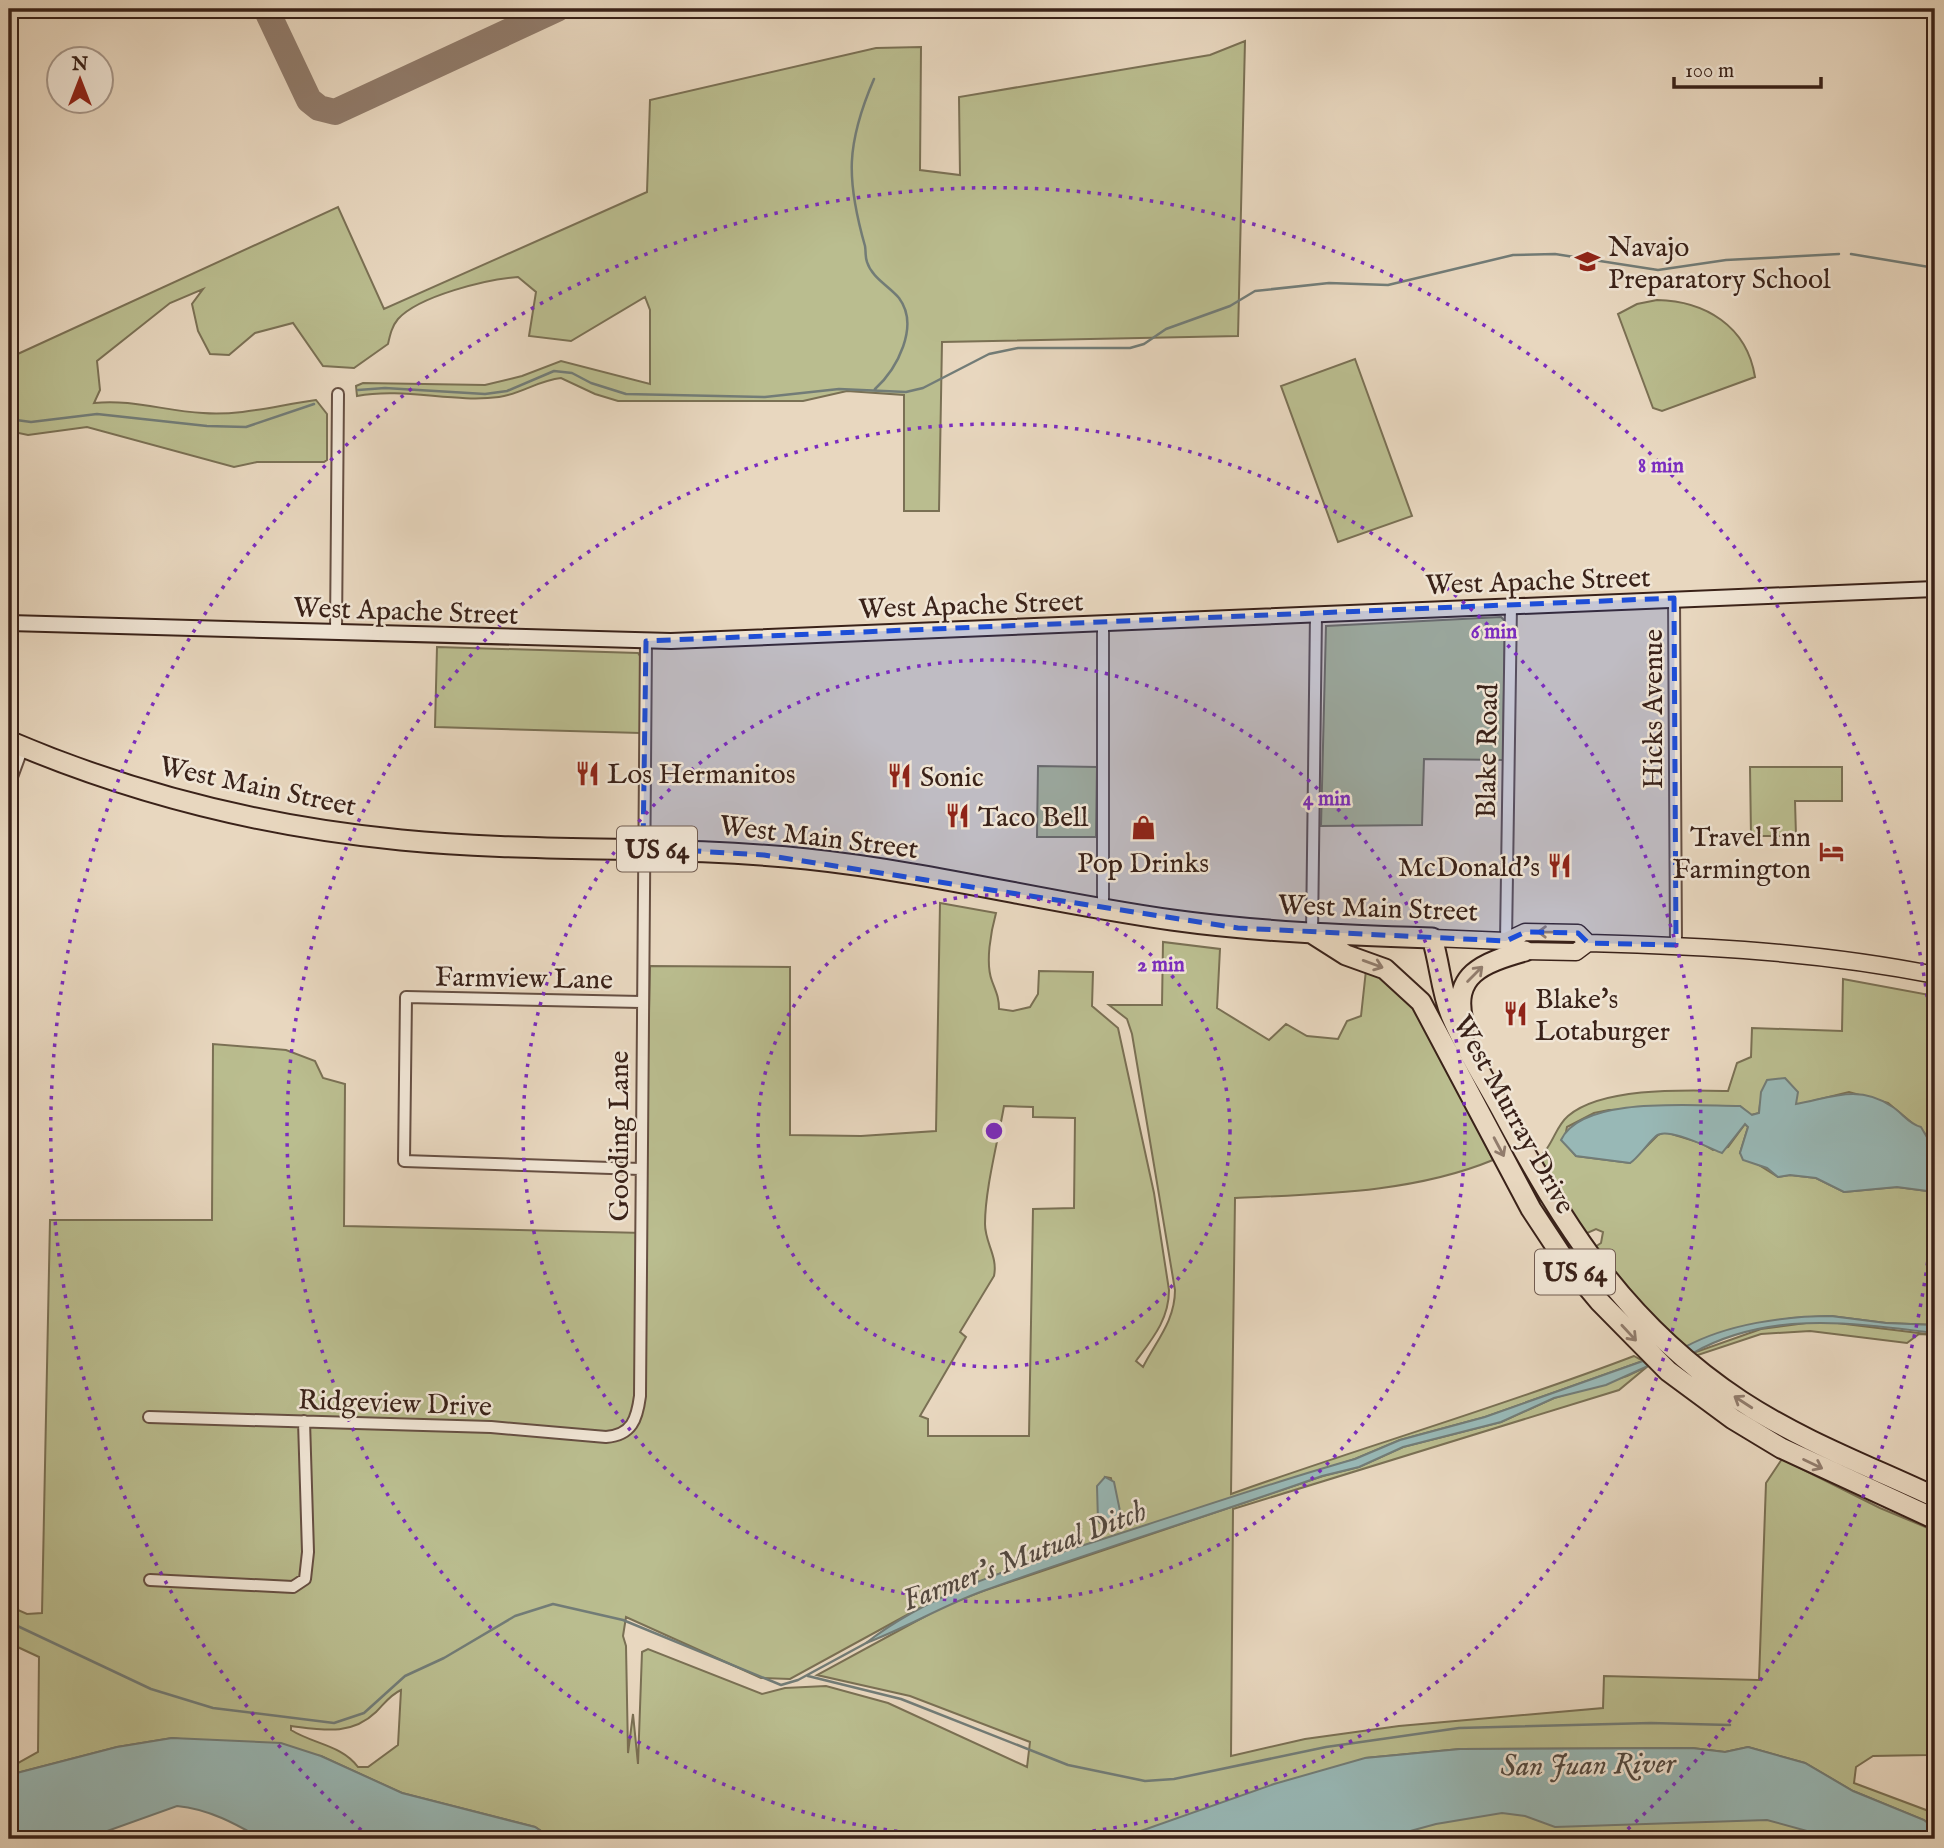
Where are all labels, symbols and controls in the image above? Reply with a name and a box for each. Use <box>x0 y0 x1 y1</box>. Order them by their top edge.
north arrow <box>46 46 116 116</box>
scale bar <box>1674 46 1822 90</box>
text: N <box>71 53 89 77</box>
text: 100 m <box>1685 58 1734 85</box>
place label: Navajo Preparatory School <box>1608 231 1831 298</box>
school or university icon: Navajo Preparatory School <box>1574 248 1602 276</box>
text: 8 min <box>1638 453 1684 480</box>
street label: West Apache Street <box>1425 561 1652 604</box>
street label: West Apache Street <box>858 585 1085 628</box>
street label: West Apache Street <box>293 591 519 634</box>
text: 6 min <box>1471 619 1517 646</box>
street label: Hicks Avenue <box>1637 629 1672 789</box>
street label: Blake Road <box>1470 683 1507 819</box>
street label: West Main Street <box>156 750 359 825</box>
place label: Los Hermanitos <box>607 758 796 793</box>
restaurant icon: Los Hermanitos <box>573 759 601 787</box>
place label: Sonic <box>920 761 984 796</box>
restaurant icon: Sonic <box>886 762 914 790</box>
text: 4 min <box>1303 786 1351 813</box>
place label: Taco Bell <box>978 801 1089 836</box>
restaurant icon: Taco Bell <box>944 802 972 830</box>
street label: West Main Street <box>717 809 921 868</box>
shop icon: Pop Drinks <box>1129 814 1157 842</box>
place label: Travel Inn Farmington <box>1673 821 1811 888</box>
road number: US 64 <box>617 827 697 872</box>
hotel icon: Travel Inn Farmington <box>1817 838 1845 866</box>
place label: Pop Drinks <box>1077 847 1209 882</box>
place label: McDonald's <box>1398 851 1540 886</box>
restaurant icon: McDonald's <box>1546 852 1574 880</box>
street label: West Main Street <box>1277 889 1479 930</box>
one-way arrow <box>1537 926 1560 939</box>
text: 2 min <box>1137 952 1185 979</box>
one-way arrow <box>1361 959 1383 971</box>
street label: Farmview Lane <box>435 960 613 999</box>
one-way arrow <box>1465 966 1483 983</box>
place label: Blake's Lotaburger <box>1535 983 1670 1050</box>
restaurant icon: Blake's Lotaburger <box>1501 1000 1529 1028</box>
street label: West Murray Drive <box>1444 1010 1582 1221</box>
street label: Gooding Lane <box>603 1050 638 1221</box>
centre of rings <box>982 1119 1006 1143</box>
one-way arrow <box>1492 1137 1506 1157</box>
road number: US 64 <box>1535 1250 1615 1294</box>
one-way arrow <box>1620 1324 1637 1341</box>
street label: Ridgeview Drive <box>297 1384 493 1425</box>
one-way arrow <box>1733 1394 1753 1408</box>
one-way arrow <box>1802 1458 1823 1472</box>
water label: Farmer's Mutual Ditch <box>897 1493 1152 1621</box>
water label: San Juan River <box>1500 1745 1678 1787</box>

